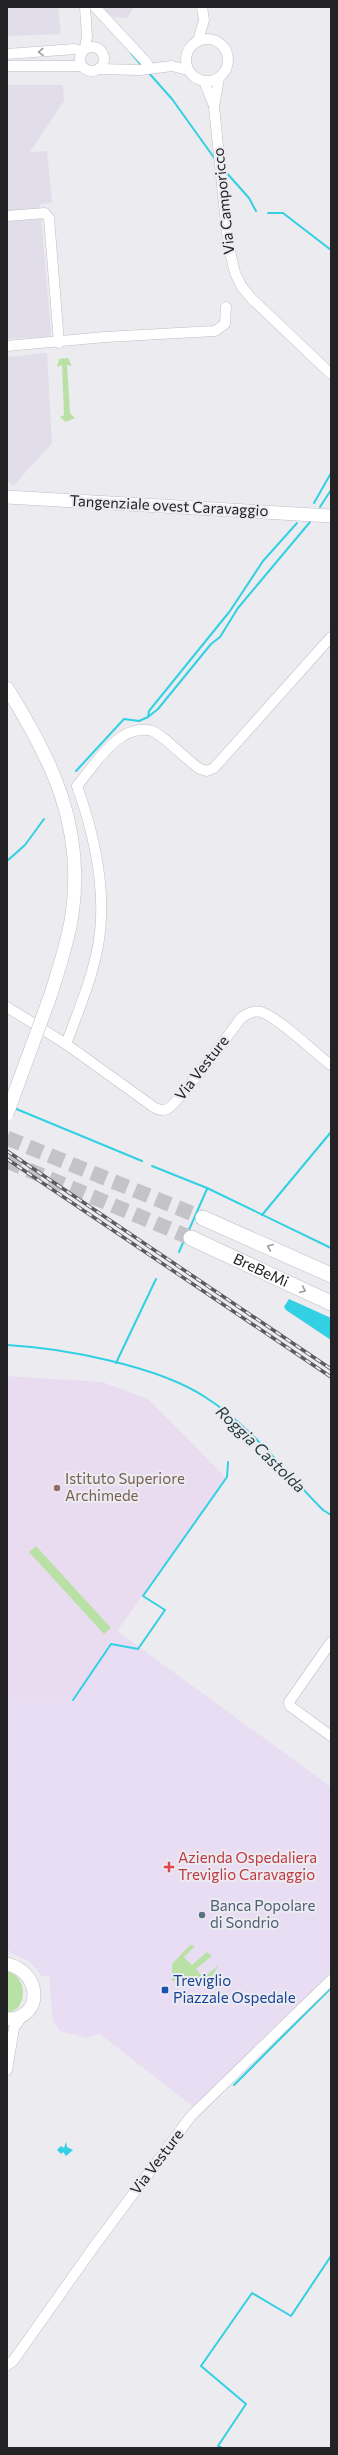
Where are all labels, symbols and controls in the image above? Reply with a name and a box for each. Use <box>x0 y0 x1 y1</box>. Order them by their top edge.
one-way arrow <box>38 47 44 56</box>
street label: Via Camporicco <box>208 147 238 256</box>
street label: Tangenziale ovest Caravaggio <box>69 491 269 519</box>
street label: Via Vesture <box>170 1031 232 1103</box>
one-way arrow <box>267 1243 274 1251</box>
street label: BreBeMi <box>231 1249 292 1290</box>
one-way arrow <box>299 1285 306 1293</box>
water label: Roggia Castolda <box>213 1401 310 1496</box>
place label: Istituto Superiore Archimede <box>65 1469 185 1504</box>
marker: Istituto Superiore Archimede <box>52 1483 62 1493</box>
place label: Azienda Ospedaliera Treviglio Caravaggio <box>178 1848 317 1883</box>
marker: Azienda Ospedaliera Treviglio Caravaggio <box>163 1861 175 1873</box>
place label: Banca Popolare di Sondrio <box>210 1896 316 1931</box>
marker: Banca Popolare di Sondrio <box>197 1910 207 1920</box>
place label: Treviglio Piazzale Ospedale <box>173 1971 296 2006</box>
marker: Treviglio Piazzale Ospedale <box>160 1985 170 1995</box>
street label: Via Vesture <box>126 2125 187 2198</box>

